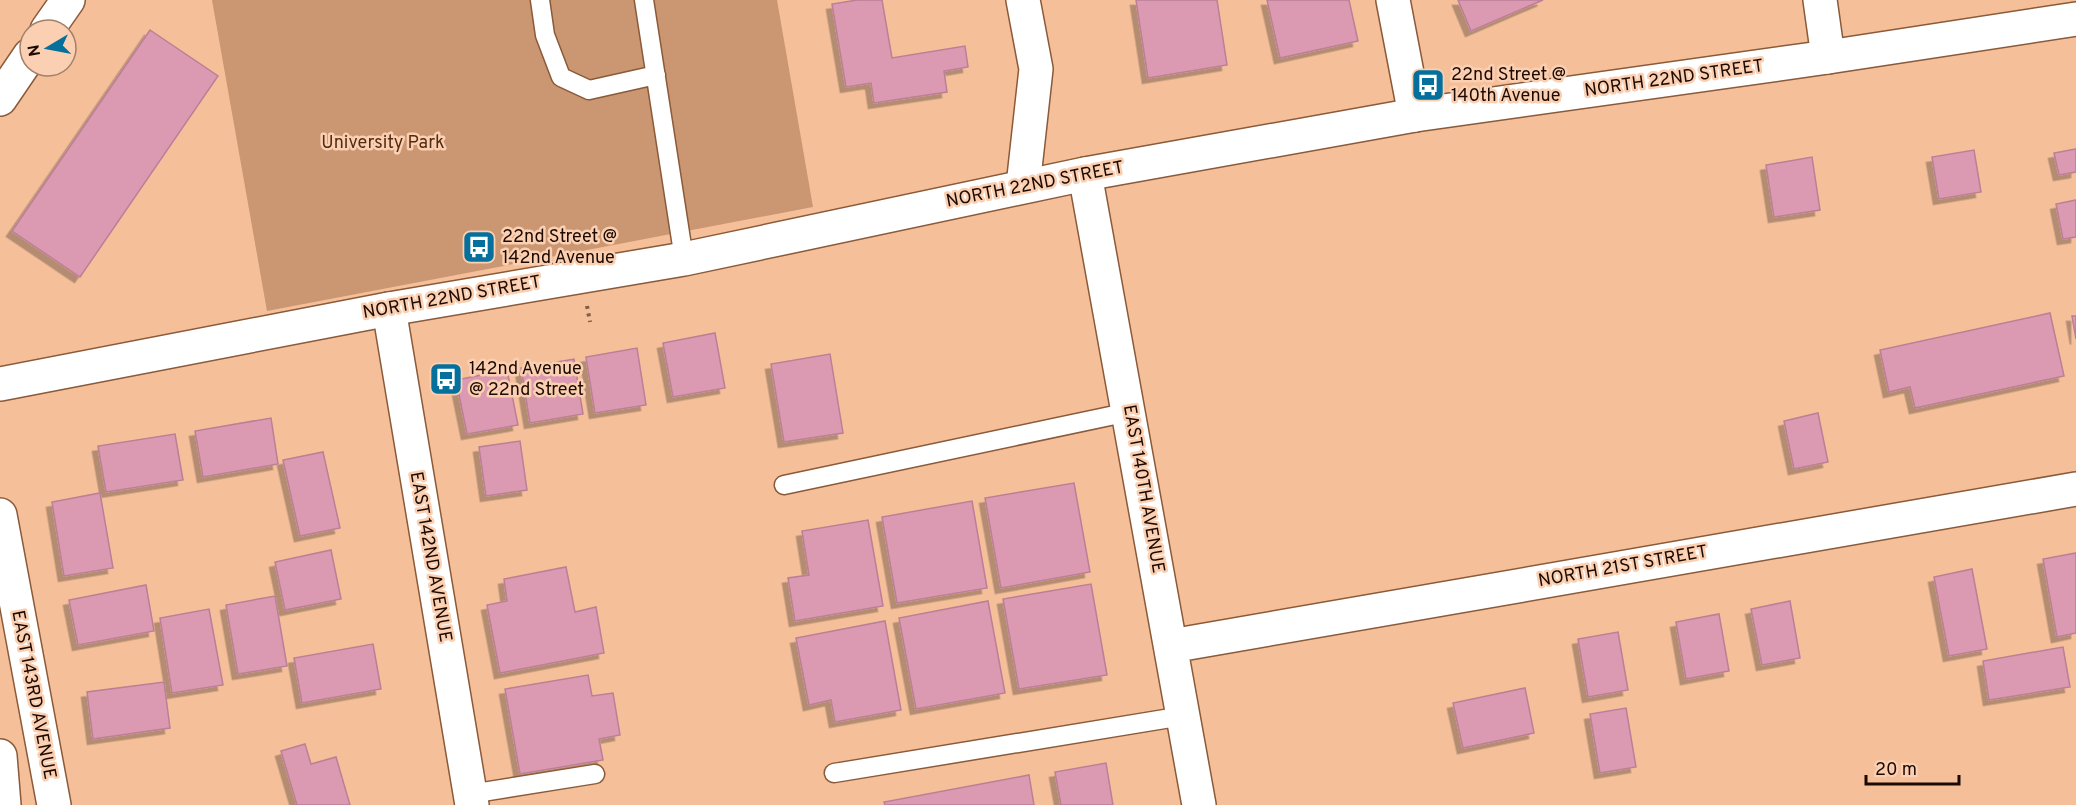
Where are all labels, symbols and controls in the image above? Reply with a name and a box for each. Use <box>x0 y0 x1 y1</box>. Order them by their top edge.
north arrow <box>18 18 78 78</box>
text: N <box>24 43 46 58</box>
street label: NORTH 22ND STREET <box>1583 55 1765 103</box>
place label: 22nd Street @ 140th Avenue <box>1451 64 1566 108</box>
bus stop icon: 22nd Street @ 140th Avenue <box>1410 67 1446 103</box>
park label: University Park <box>321 132 445 155</box>
street label: NORTH 22ND STREET <box>944 156 1126 214</box>
place label: 22nd Street @ 142nd Avenue <box>502 226 617 270</box>
bus stop icon: 22nd Street @ 142nd Avenue <box>461 229 497 265</box>
street label: NORTH 22ND STREET <box>361 271 543 325</box>
place label: 142nd Avenue @ 22nd Street <box>469 358 584 402</box>
bus stop icon: 142nd Avenue @ 22nd Street <box>428 361 464 397</box>
street label: EAST 140TH AVENUE <box>1117 403 1169 575</box>
street label: EAST 142ND AVENUE <box>404 470 456 644</box>
street label: NORTH 21ST STREET <box>1537 541 1709 593</box>
street label: EAST 143RD AVENUE <box>5 608 61 782</box>
scale bar <box>1866 748 1959 786</box>
text: 20 m <box>1875 759 1917 782</box>

